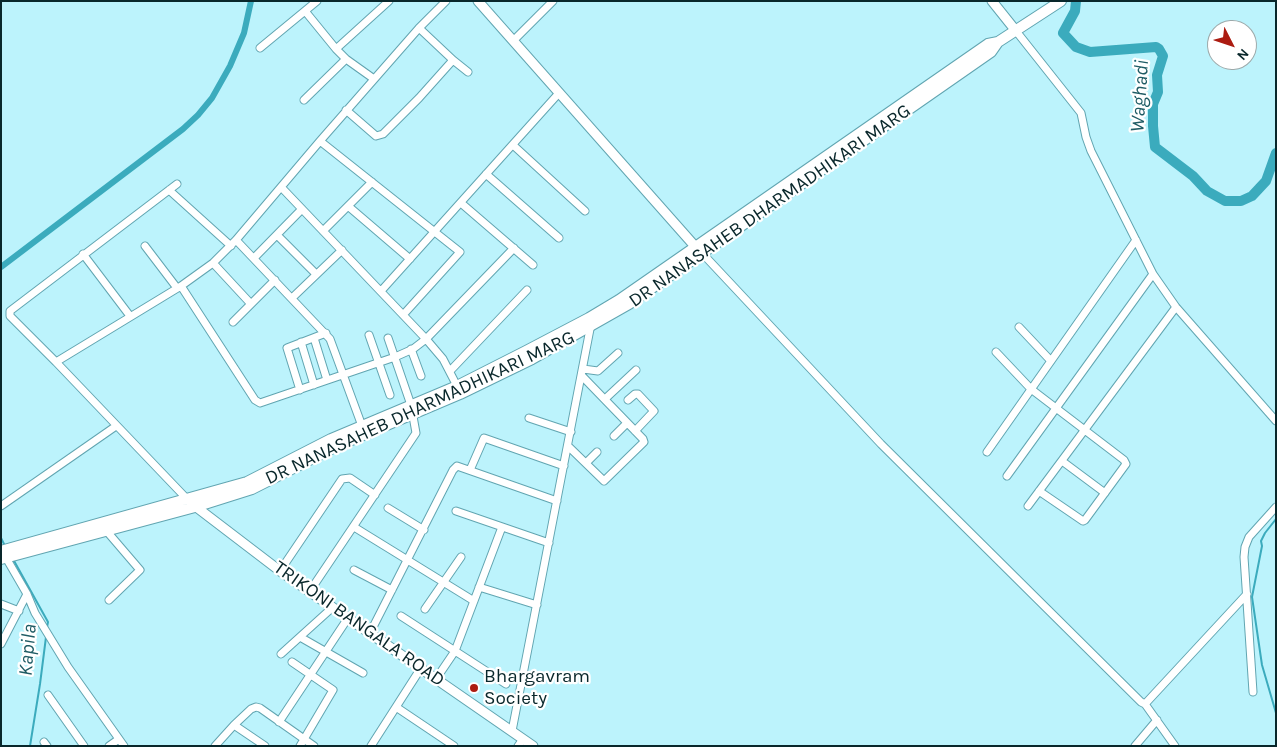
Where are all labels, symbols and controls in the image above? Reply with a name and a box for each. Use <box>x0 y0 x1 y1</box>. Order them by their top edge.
north arrow <box>1207 20 1257 70</box>
text: N <box>1233 45 1253 64</box>
water label: Waghadi <box>1125 59 1155 133</box>
street label: DR NANASAHEB DHARMADHIKARI MARG <box>625 100 915 312</box>
street label: DR NANASAHEB DHARMADHIKARI MARG <box>262 326 578 490</box>
street label: TRIKONI BANGALA ROAD <box>269 556 449 692</box>
water label: Kapila <box>14 623 42 677</box>
place label: Bhargavram Society <box>484 666 590 710</box>
marker: Bhargavram Society <box>468 682 480 694</box>

